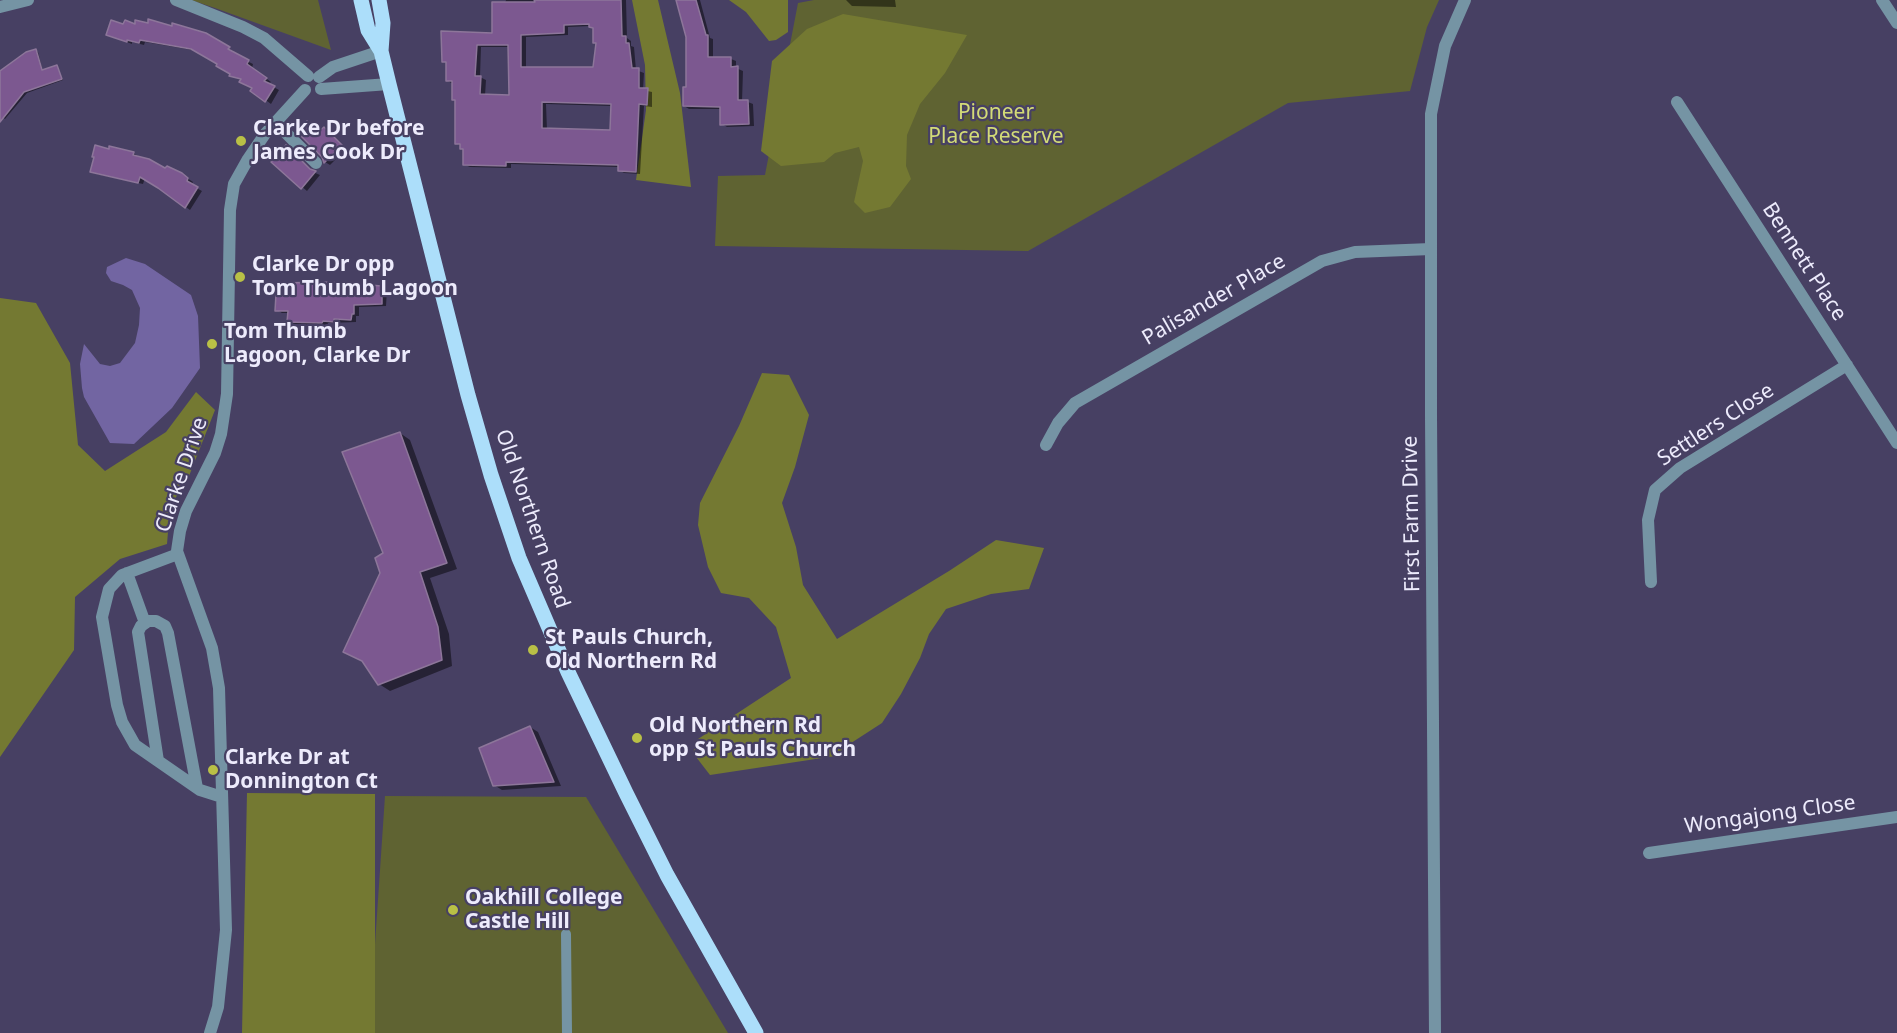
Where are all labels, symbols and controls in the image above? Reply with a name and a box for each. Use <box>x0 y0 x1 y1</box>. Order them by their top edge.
park label: Pioneer Place Reserve <box>928 100 1064 150</box>
place label: Clarke Dr before James Cook Dr <box>253 116 425 166</box>
marker: Clarke Dr before James Cook Dr <box>234 134 248 148</box>
street label: Bennett Place <box>1756 198 1852 326</box>
street label: Palisander Place <box>1138 249 1290 351</box>
place label: Clarke Dr opp Tom Thumb Lagoon <box>252 252 458 302</box>
marker: Clarke Dr opp Tom Thumb Lagoon <box>233 270 247 284</box>
place label: Tom Thumb Lagoon, Clarke Dr <box>224 319 410 369</box>
marker: Tom Thumb Lagoon, Clarke Dr <box>205 337 219 351</box>
street label: Settlers Close <box>1653 378 1779 472</box>
street label: Clarke Drive <box>151 414 213 536</box>
street label: Old Northern Road <box>490 426 574 612</box>
street label: First Farm Drive <box>1398 436 1426 592</box>
place label: St Pauls Church, Old Northern Rd <box>545 625 717 675</box>
marker: St Pauls Church, Old Northern Rd <box>526 643 540 657</box>
place label: Old Northern Rd opp St Pauls Church <box>649 713 856 763</box>
marker: Old Northern Rd opp St Pauls Church <box>630 731 644 745</box>
place label: Clarke Dr at Donnington Ct <box>225 745 378 795</box>
marker: Clarke Dr at Donnington Ct <box>206 763 220 777</box>
street label: Wongajong Close <box>1683 791 1857 839</box>
place label: Oakhill College Castle Hill <box>465 885 623 935</box>
marker: Oakhill College Castle Hill <box>446 903 460 917</box>

